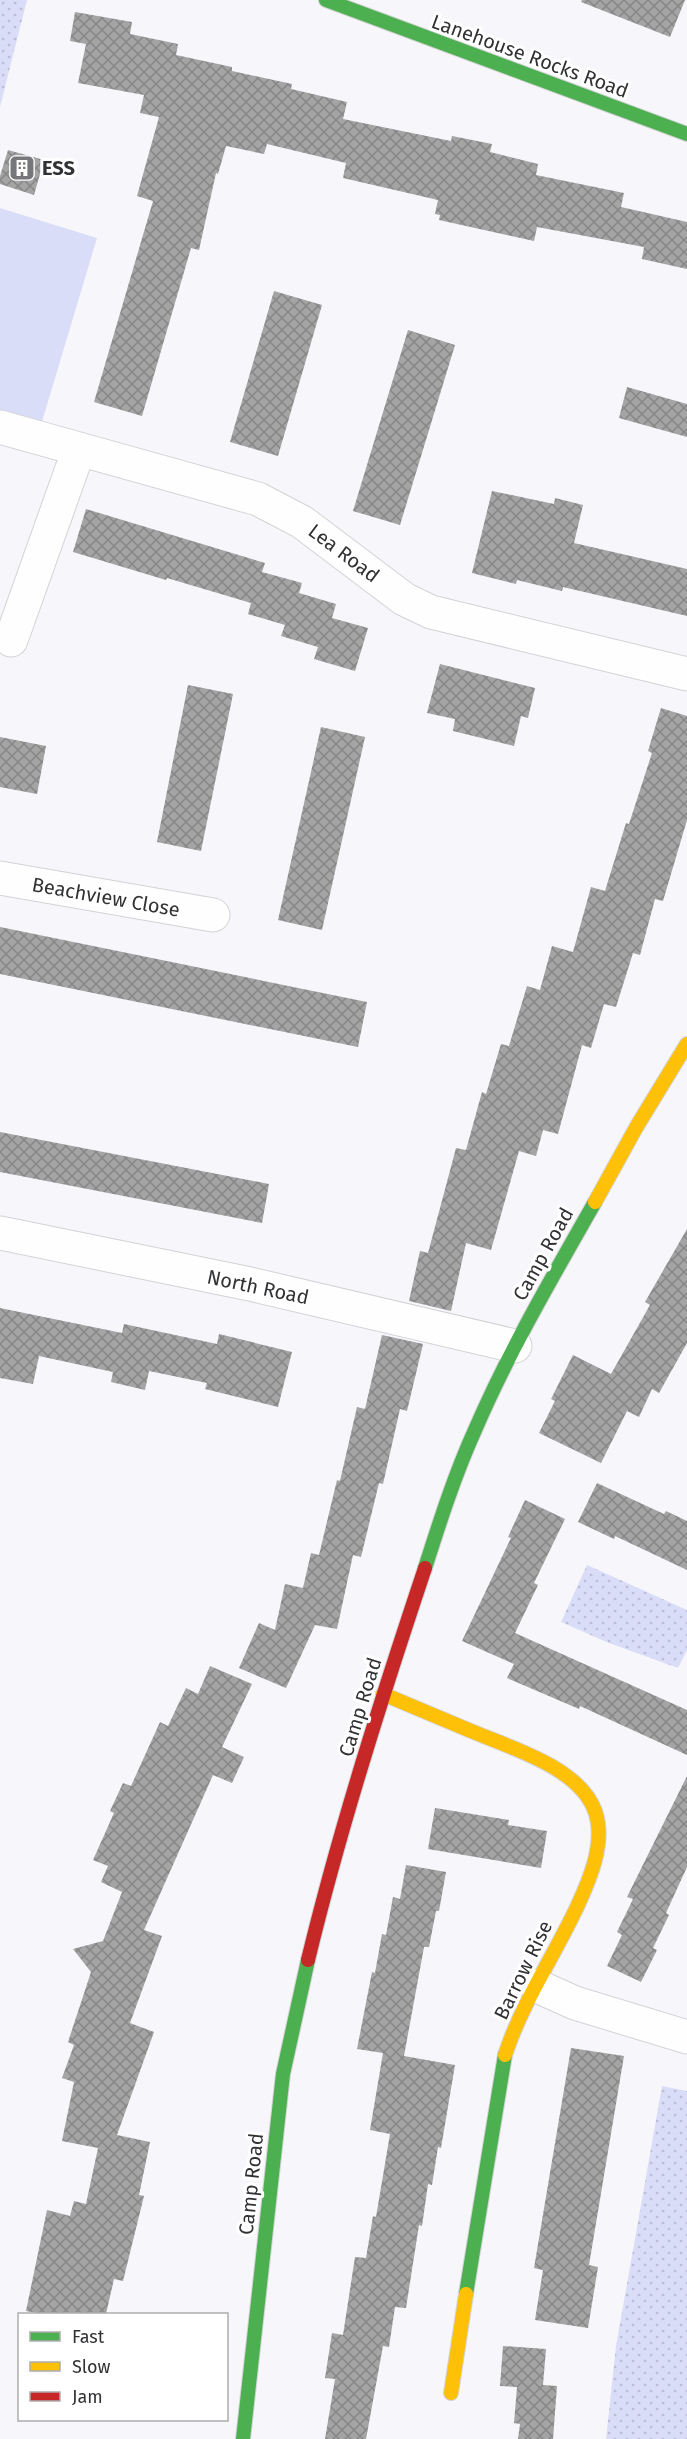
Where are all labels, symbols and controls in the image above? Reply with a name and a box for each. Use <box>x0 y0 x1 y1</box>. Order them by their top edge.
street label: Lanehouse Rocks Road <box>428 9 632 103</box>
building icon: ESS <box>7 153 37 183</box>
place label: ESS <box>42 156 75 180</box>
street label: Lea Road <box>304 519 384 587</box>
street label: Beachview Close <box>30 872 182 922</box>
street label: Camp Road <box>508 1203 578 1305</box>
street label: North Road <box>205 1265 311 1309</box>
street label: Camp Road <box>334 1655 386 1759</box>
street label: Barrow Rise <box>489 1917 557 2023</box>
street label: Camp Road <box>234 2132 268 2236</box>
legend <box>18 2313 228 2421</box>
text: Fast <box>72 2326 105 2348</box>
text: Slow <box>72 2356 111 2378</box>
text: Jam <box>72 2386 103 2408</box>

